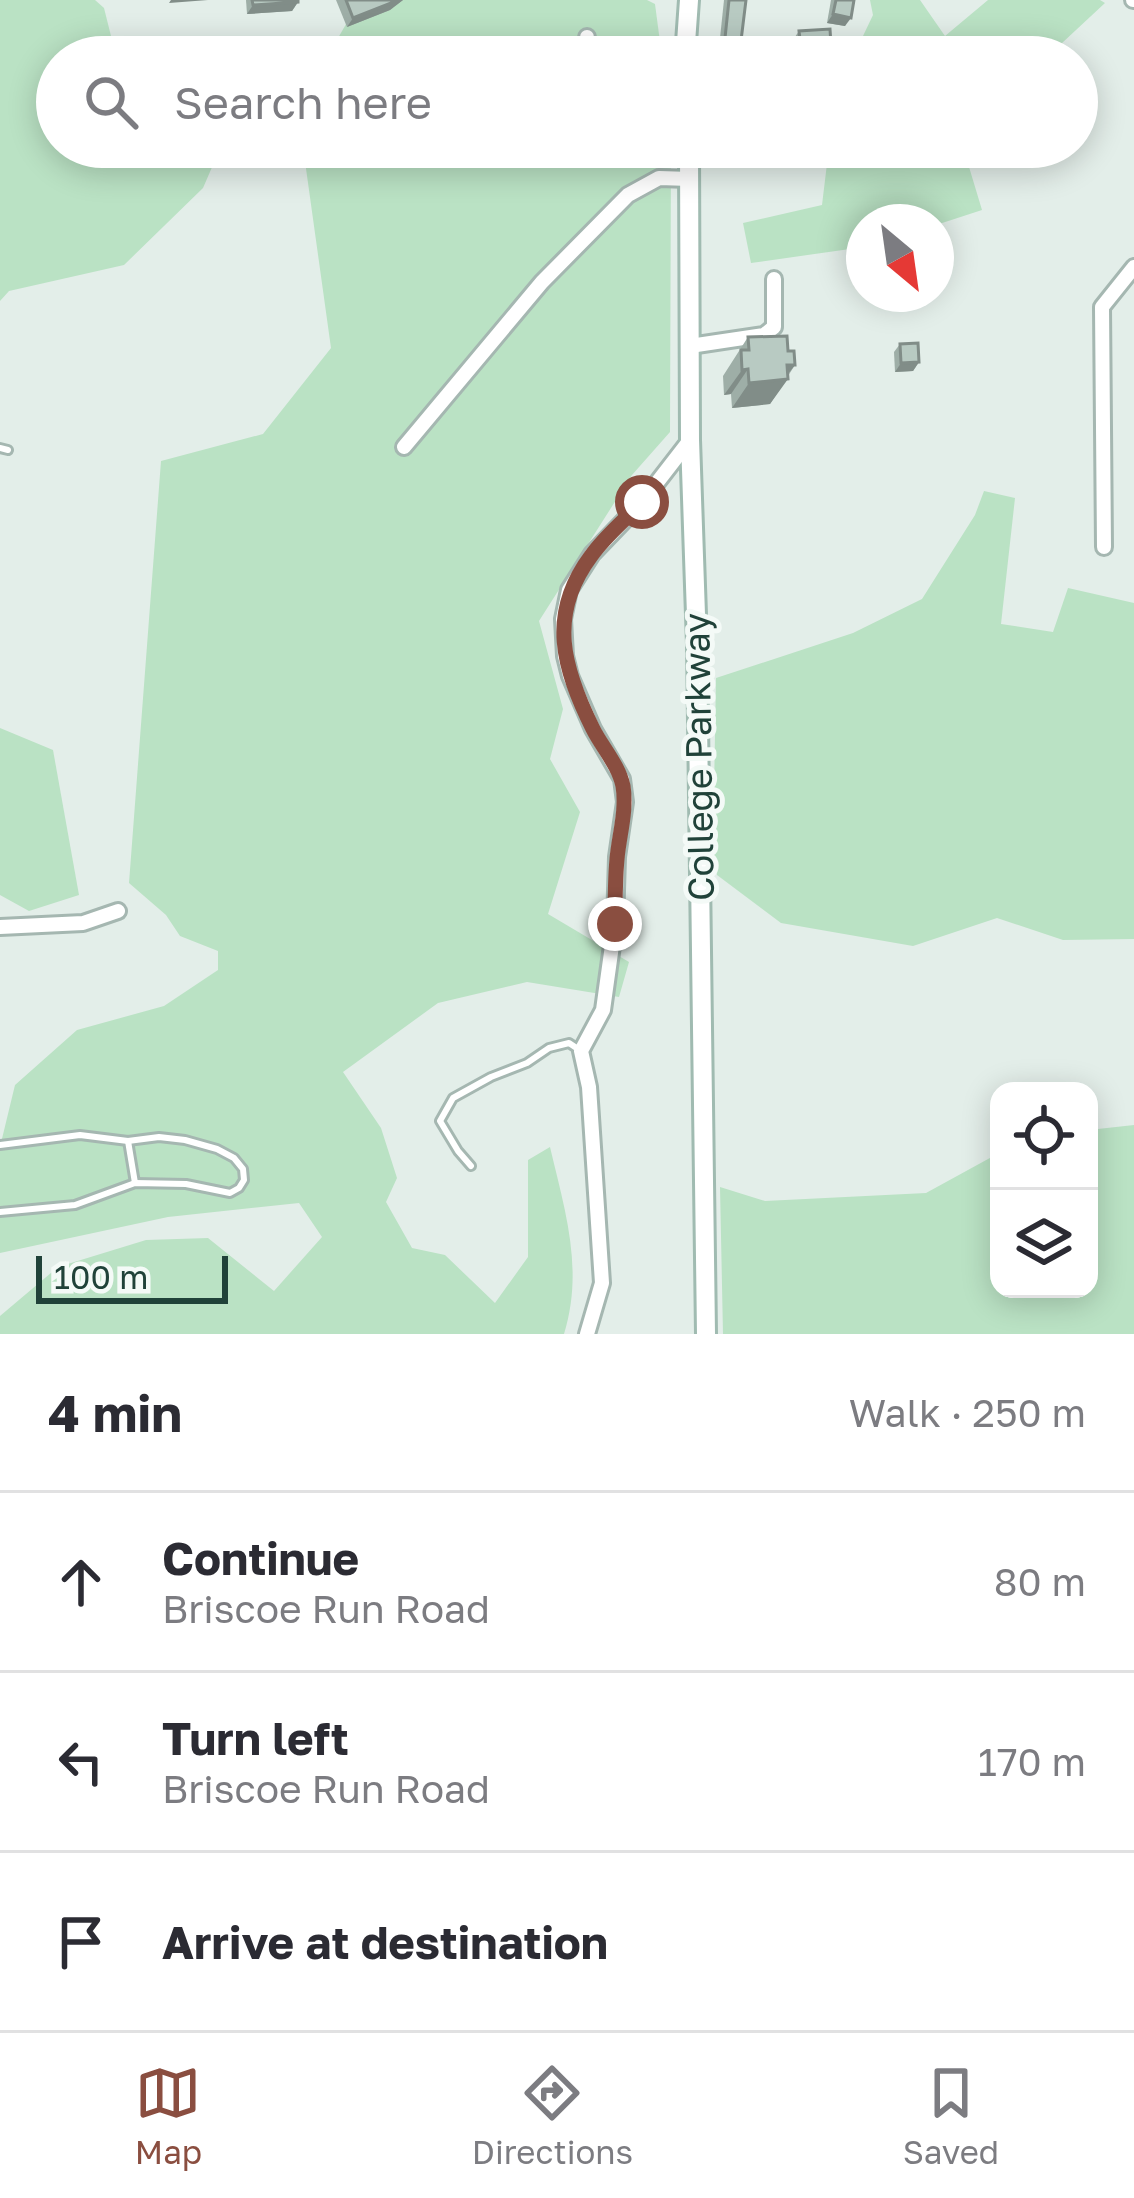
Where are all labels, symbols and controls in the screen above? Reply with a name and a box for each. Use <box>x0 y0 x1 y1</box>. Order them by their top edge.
search box <box>36 36 1098 168</box>
icon: search <box>78 69 144 135</box>
text: Search here <box>174 75 432 129</box>
north arrow <box>846 204 954 312</box>
route start <box>615 475 669 529</box>
street label: College Parkway <box>674 613 722 901</box>
route end <box>588 897 642 951</box>
map controls <box>990 1082 1098 1298</box>
button: locate <box>990 1082 1098 1190</box>
button: layers <box>990 1190 1098 1298</box>
scale bar <box>36 1250 228 1303</box>
text: 100 m <box>54 1257 148 1296</box>
text: 4 min <box>48 1382 182 1443</box>
text: Walk · 250 m <box>849 1389 1086 1436</box>
text: Continue <box>162 1531 359 1585</box>
icon: ahead <box>48 1549 114 1615</box>
text: 80 m <box>994 1558 1086 1605</box>
text: Briscoe Run Road <box>162 1585 490 1632</box>
text: Turn left <box>162 1711 349 1765</box>
icon: left <box>48 1729 114 1795</box>
text: 170 m <box>978 1738 1086 1785</box>
text: Briscoe Run Road <box>162 1765 490 1812</box>
icon: arrive <box>48 1909 114 1975</box>
text: Arrive at destination <box>162 1915 608 1969</box>
tab: Map <box>135 2060 202 2171</box>
tab: Directions <box>472 2060 633 2171</box>
tab: Saved <box>903 2060 999 2171</box>

